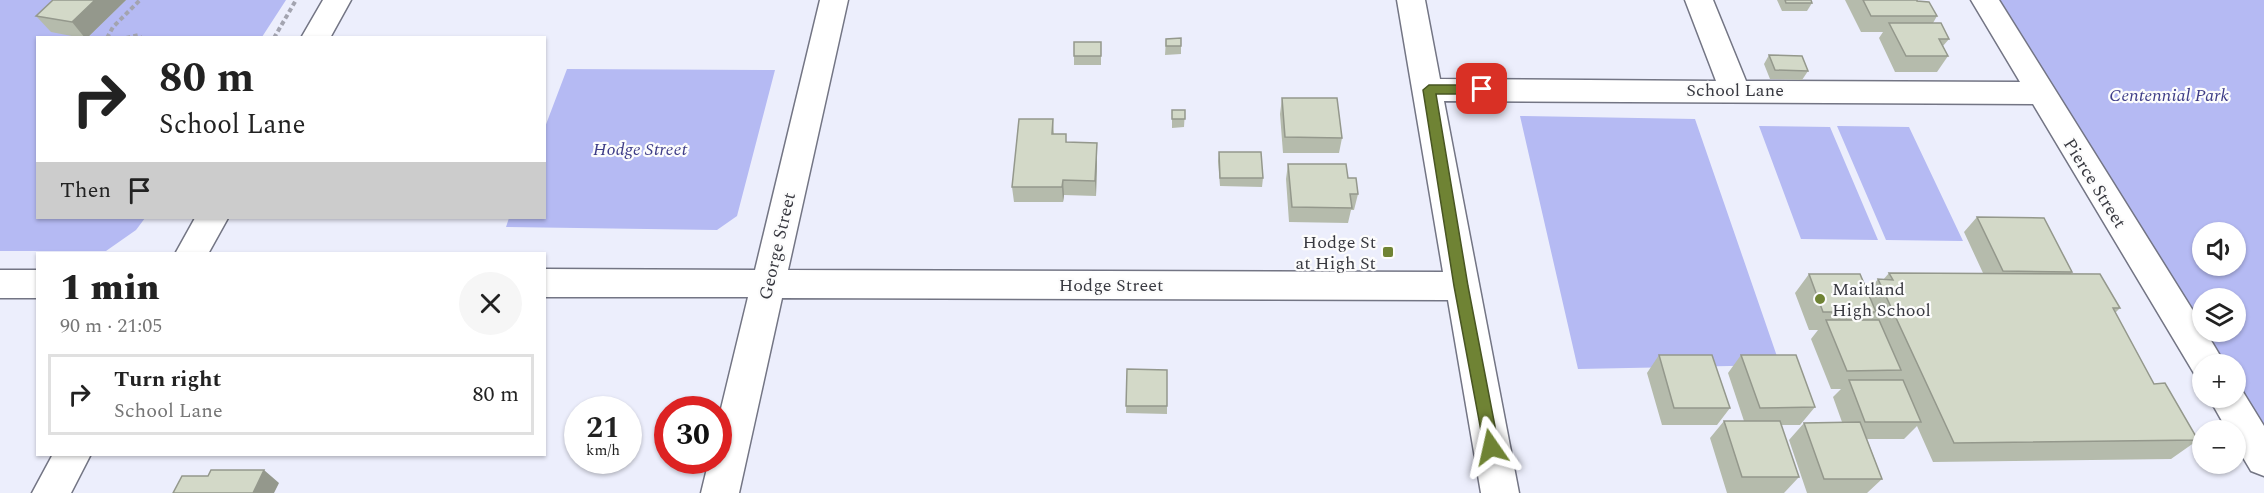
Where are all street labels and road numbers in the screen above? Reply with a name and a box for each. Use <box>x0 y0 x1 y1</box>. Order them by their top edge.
street label: School Lane <box>1686 77 1784 104</box>
street label: Pierce Street <box>2056 133 2133 234</box>
street label: George Street <box>752 190 803 302</box>
street label: Hodge Street <box>1059 272 1163 299</box>

